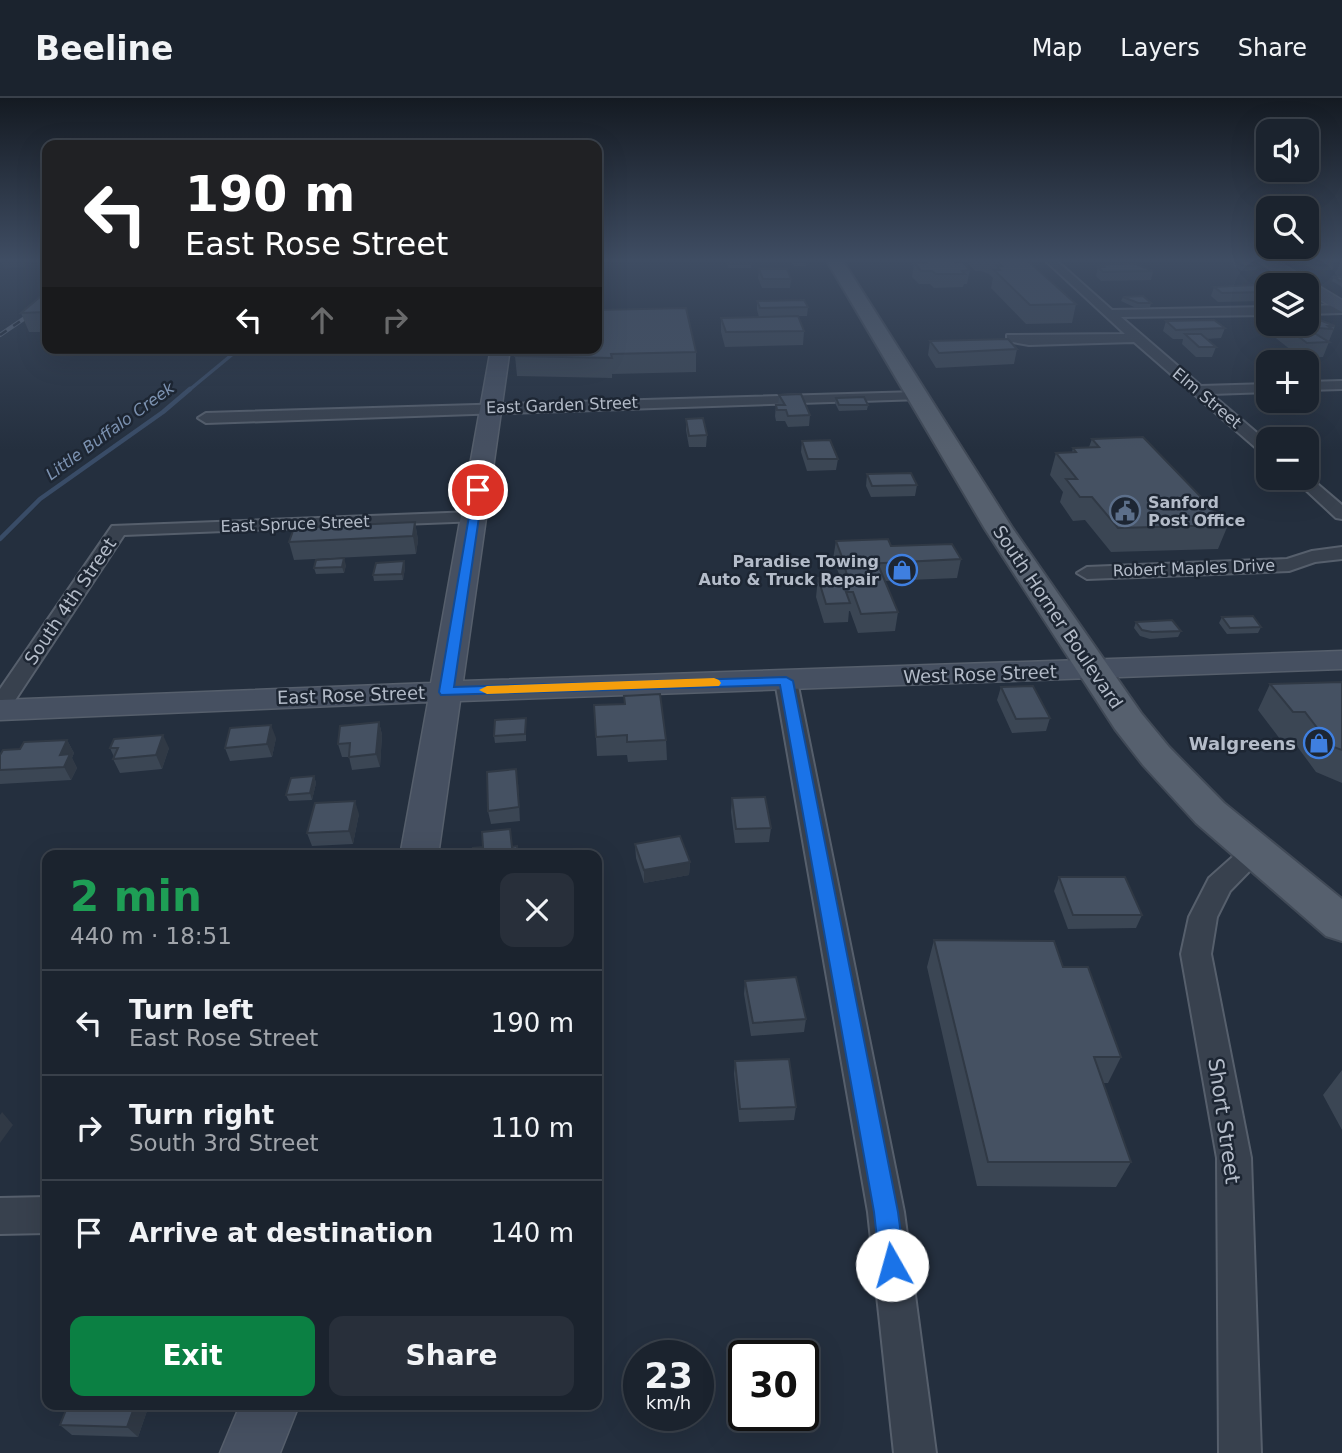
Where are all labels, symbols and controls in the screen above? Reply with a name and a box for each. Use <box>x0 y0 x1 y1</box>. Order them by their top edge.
text: Beeline <box>35 29 173 68</box>
text: Map <box>1032 34 1082 62</box>
text: Layers <box>1120 34 1200 62</box>
text: Share <box>1238 34 1307 62</box>
map controls <box>1256 119 1319 490</box>
button: sound <box>1256 119 1319 182</box>
text: 190 m <box>185 166 355 223</box>
icon: left <box>70 168 161 259</box>
button: search <box>1256 196 1319 259</box>
text: East Rose Street <box>185 225 448 263</box>
button: layers <box>1256 273 1319 336</box>
icon: left <box>230 301 268 339</box>
icon: ahead <box>303 301 341 339</box>
icon: right <box>376 301 414 339</box>
button: + <box>1256 350 1319 413</box>
street label: Elm Street <box>1169 364 1245 432</box>
water label: Little Buffalo Creek <box>42 378 178 484</box>
street label: East Garden Street <box>486 393 638 417</box>
button: − <box>1256 427 1319 490</box>
pin <box>448 460 508 520</box>
icon: arrive <box>459 471 497 509</box>
place label: Sanford Post Office <box>1148 493 1245 530</box>
public building icon: Sanford Post Office <box>1108 494 1142 528</box>
street label: East Spruce Street <box>220 512 370 536</box>
street label: South Horner Boulevard <box>989 521 1127 713</box>
street label: South 4th Street <box>20 534 120 668</box>
place label: Paradise Towing Auto & Truck Repair <box>699 552 879 589</box>
shop icon: Paradise Towing Auto & Truck Repair <box>885 553 919 587</box>
street label: Robert Maples Drive <box>1113 556 1275 580</box>
street label: West Rose Street <box>903 661 1057 687</box>
street label: East Rose Street <box>277 682 425 708</box>
shop icon: Walgreens <box>1302 726 1336 760</box>
place label: Walgreens <box>1189 733 1296 754</box>
text: 2 min <box>70 872 202 921</box>
button: close <box>500 873 574 947</box>
text: 440 m · 18:51 <box>70 923 232 949</box>
text: Turn left <box>129 995 253 1025</box>
icon: left <box>70 1004 108 1042</box>
text: 190 m <box>491 1008 574 1038</box>
text: East Rose Street <box>129 1025 318 1051</box>
street label: Short Street <box>1203 1057 1245 1185</box>
text: Turn right <box>129 1100 274 1130</box>
icon: right <box>70 1109 108 1147</box>
text: 110 m <box>491 1113 574 1143</box>
text: South 3rd Street <box>129 1130 319 1156</box>
icon: arrive <box>70 1214 108 1252</box>
text: Arrive at destination <box>129 1218 433 1248</box>
text: 140 m <box>491 1218 574 1248</box>
position arrow <box>855 1228 929 1302</box>
button: Exit <box>70 1316 315 1396</box>
button: Share <box>329 1316 574 1396</box>
speed limit sign: 30 <box>728 1340 819 1431</box>
text: 23 <box>644 1356 693 1396</box>
text: km/h <box>646 1392 691 1413</box>

